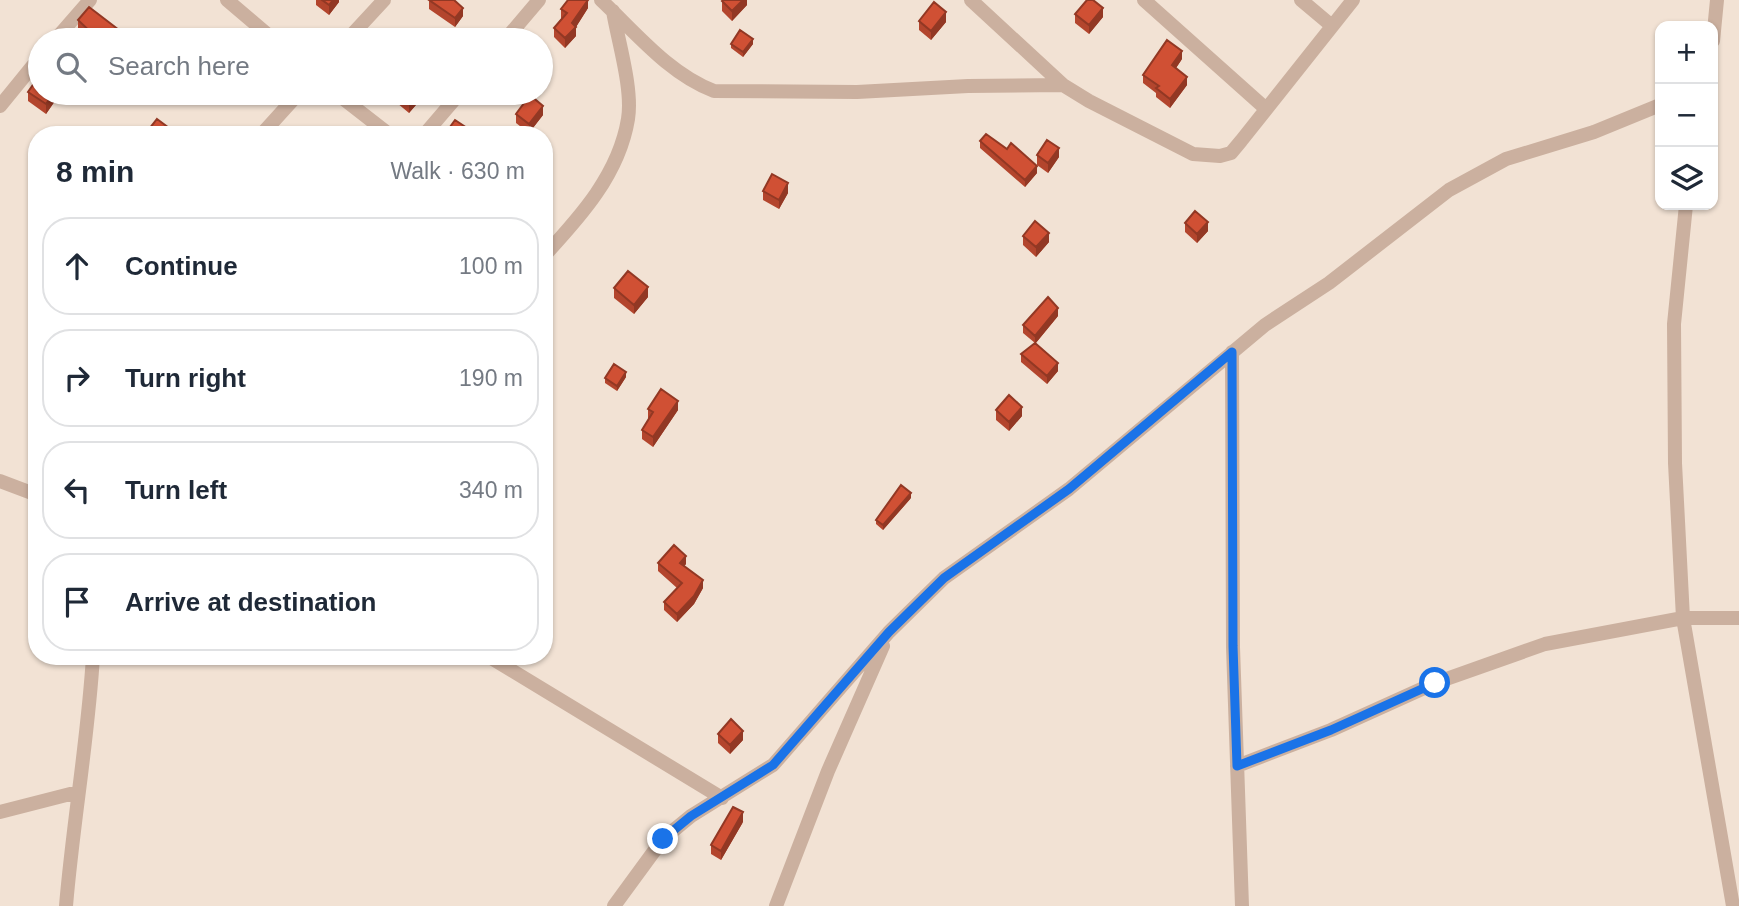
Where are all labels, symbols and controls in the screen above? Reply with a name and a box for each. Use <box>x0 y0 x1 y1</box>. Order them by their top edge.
map controls <box>1655 21 1718 210</box>
button: + <box>1655 21 1718 84</box>
search box <box>28 28 553 105</box>
icon: search <box>52 48 90 86</box>
text: Search here <box>108 51 250 81</box>
button: − <box>1655 84 1718 147</box>
button: layers <box>1655 147 1718 210</box>
text: 8 min <box>56 155 134 188</box>
text: Walk · 630 m <box>390 158 525 184</box>
icon: ahead <box>58 247 96 285</box>
text: Continue <box>125 251 238 281</box>
text: 100 m <box>459 253 523 279</box>
icon: right <box>58 359 96 397</box>
text: Turn right <box>125 363 246 393</box>
text: 190 m <box>459 365 523 391</box>
icon: left <box>58 471 96 509</box>
text: Turn left <box>125 475 227 505</box>
text: 340 m <box>459 477 523 503</box>
icon: arrive <box>58 583 96 621</box>
text: Arrive at destination <box>125 587 376 617</box>
route start <box>1419 667 1450 698</box>
route end <box>647 823 678 854</box>

